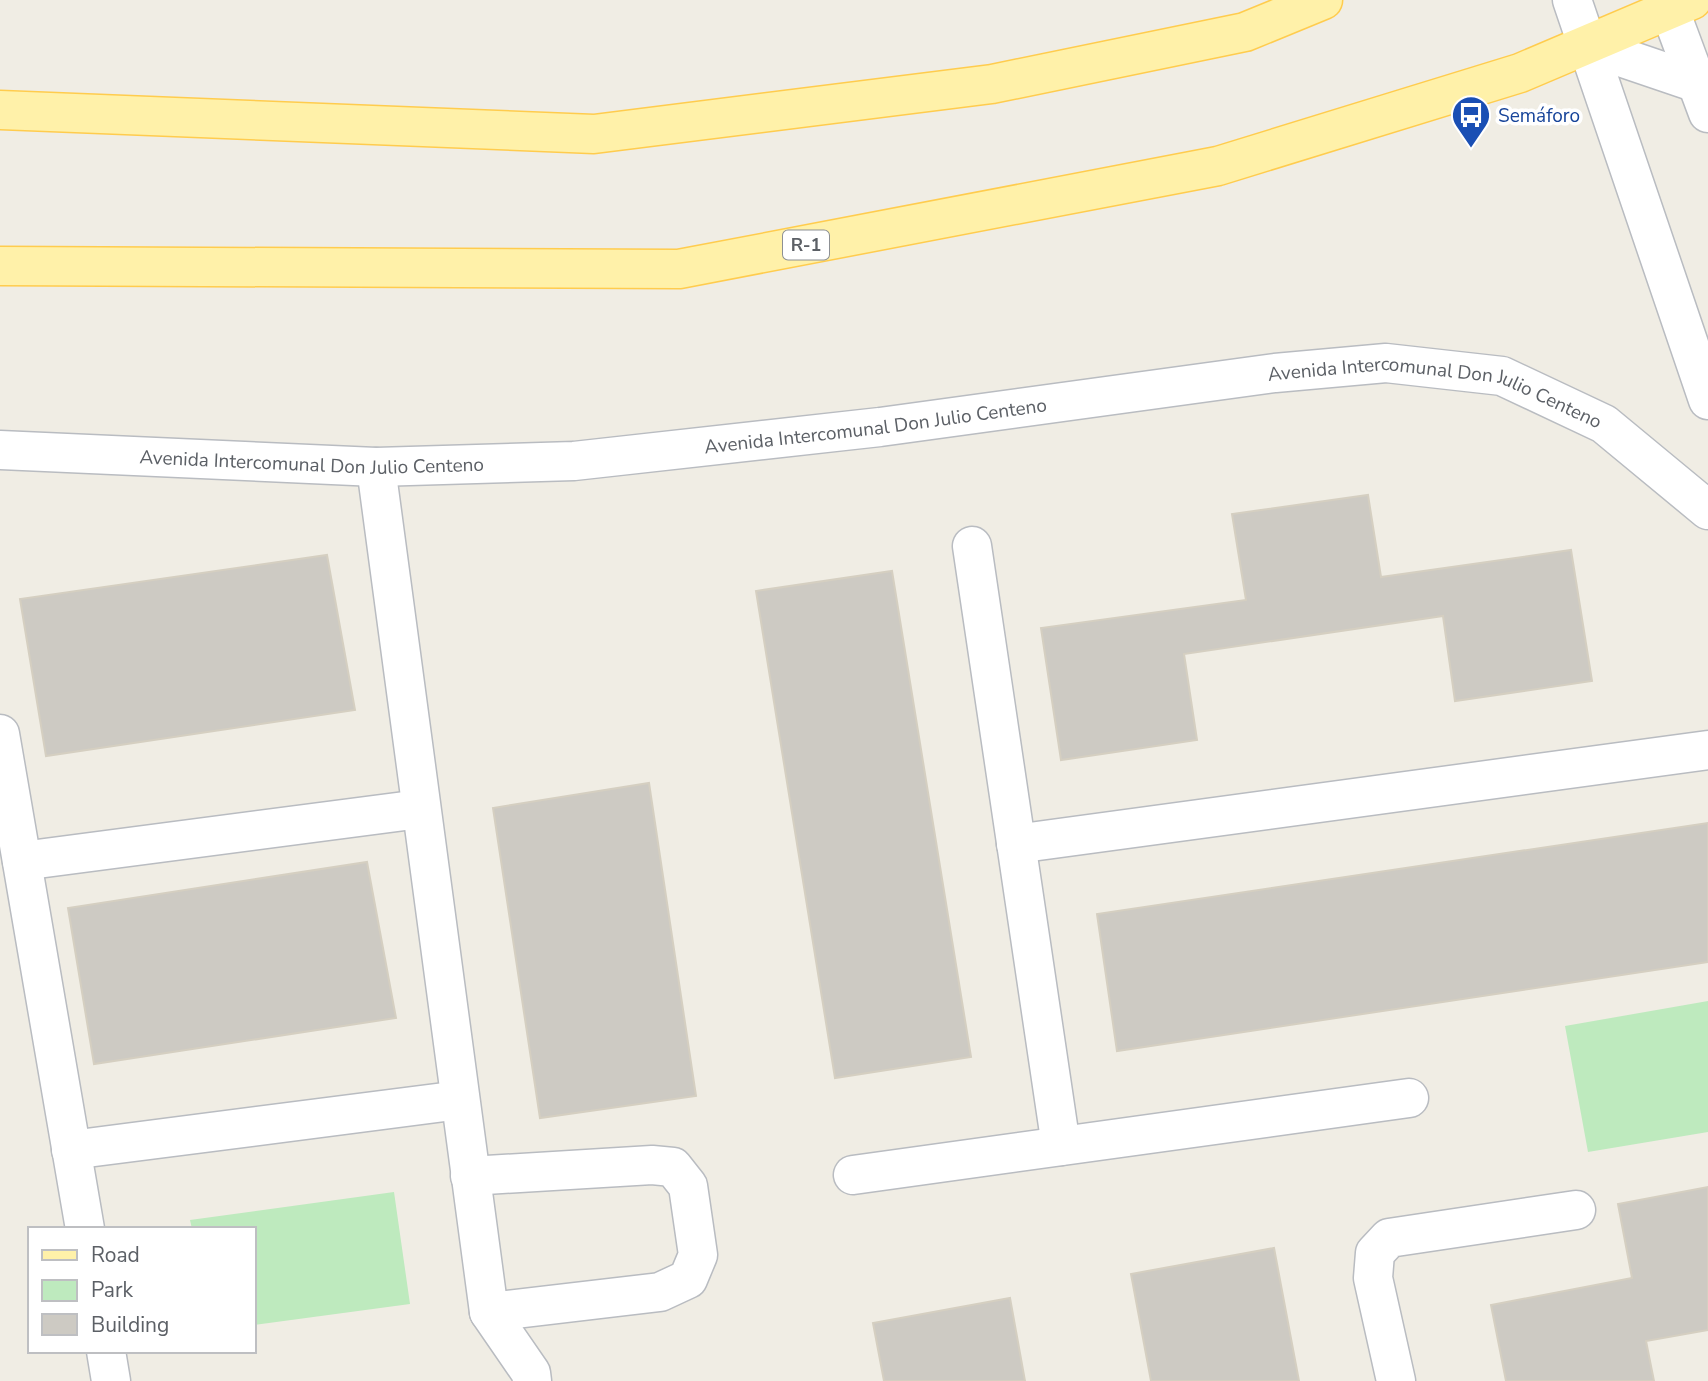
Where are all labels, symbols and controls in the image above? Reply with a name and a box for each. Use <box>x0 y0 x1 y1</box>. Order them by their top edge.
bus stop icon: Semáforo <box>1450 94 1492 149</box>
place label: Semáforo <box>1498 103 1580 129</box>
road number: R-1 <box>783 230 829 260</box>
street label: Avenida Intercomunal Don Julio Centeno <box>1266 351 1606 435</box>
street label: Avenida Intercomunal Don Julio Centeno <box>703 392 1048 460</box>
street label: Avenida Intercomunal Don Julio Centeno <box>139 444 484 481</box>
legend <box>28 1227 256 1353</box>
text: Road <box>91 1241 140 1269</box>
text: Park <box>91 1276 133 1304</box>
text: Building <box>91 1311 169 1339</box>

